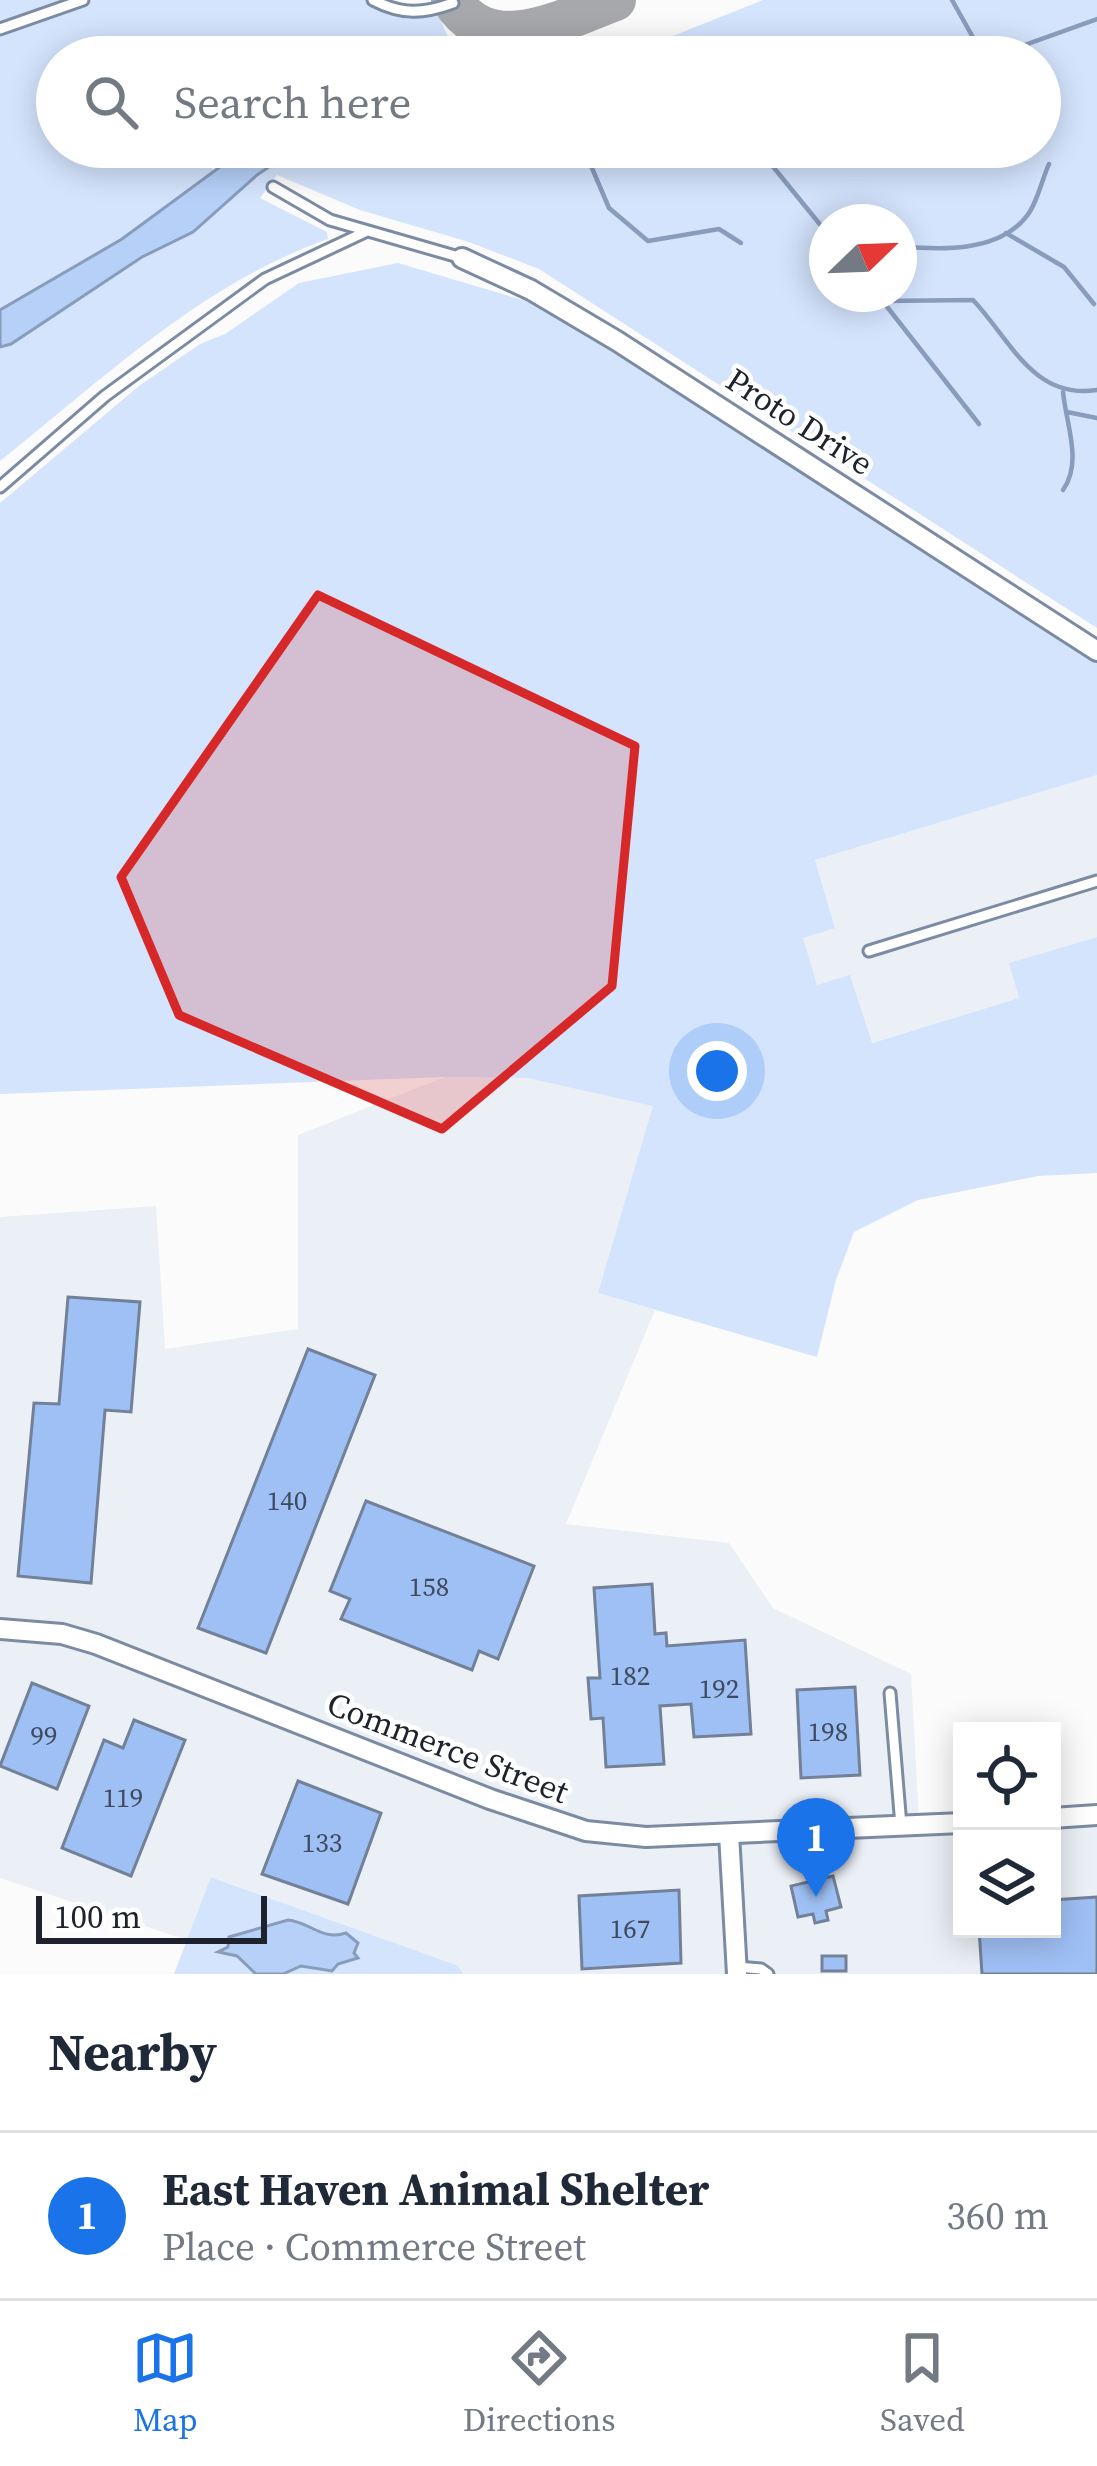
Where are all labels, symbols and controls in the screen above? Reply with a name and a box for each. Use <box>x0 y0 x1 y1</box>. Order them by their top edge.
search box <box>36 36 1061 168</box>
icon: search <box>78 69 144 135</box>
text: Search here <box>174 71 411 133</box>
north arrow <box>809 204 917 312</box>
street label: Proto Drive <box>718 357 882 486</box>
your location <box>687 1041 747 1101</box>
house number: 140 <box>267 1482 307 1519</box>
house number: 158 <box>409 1568 449 1605</box>
house number: 182 <box>610 1657 650 1694</box>
house number: 192 <box>699 1670 739 1707</box>
street label: Commerce Street <box>321 1681 575 1814</box>
house number: 198 <box>808 1713 848 1750</box>
house number: 99 <box>31 1717 58 1754</box>
map controls <box>953 1722 1061 1938</box>
button: locate <box>953 1722 1061 1830</box>
house number: 119 <box>103 1779 143 1816</box>
pin: 1 <box>777 1798 855 1897</box>
house number: 133 <box>302 1824 342 1861</box>
button: layers <box>953 1830 1061 1938</box>
scale bar <box>36 1890 267 1943</box>
text: 100 m <box>54 1894 141 1939</box>
house number: 167 <box>610 1910 650 1947</box>
text: Nearby <box>48 2017 217 2087</box>
text: East Haven Animal Shelter <box>162 2158 709 2220</box>
text: 1 <box>76 2189 98 2242</box>
text: 360 m <box>946 2189 1049 2242</box>
text: Place · Commerce Street <box>162 2220 586 2273</box>
tab: Map <box>132 2325 198 2442</box>
tab: Directions <box>463 2325 616 2442</box>
tab: Saved <box>880 2325 965 2442</box>

